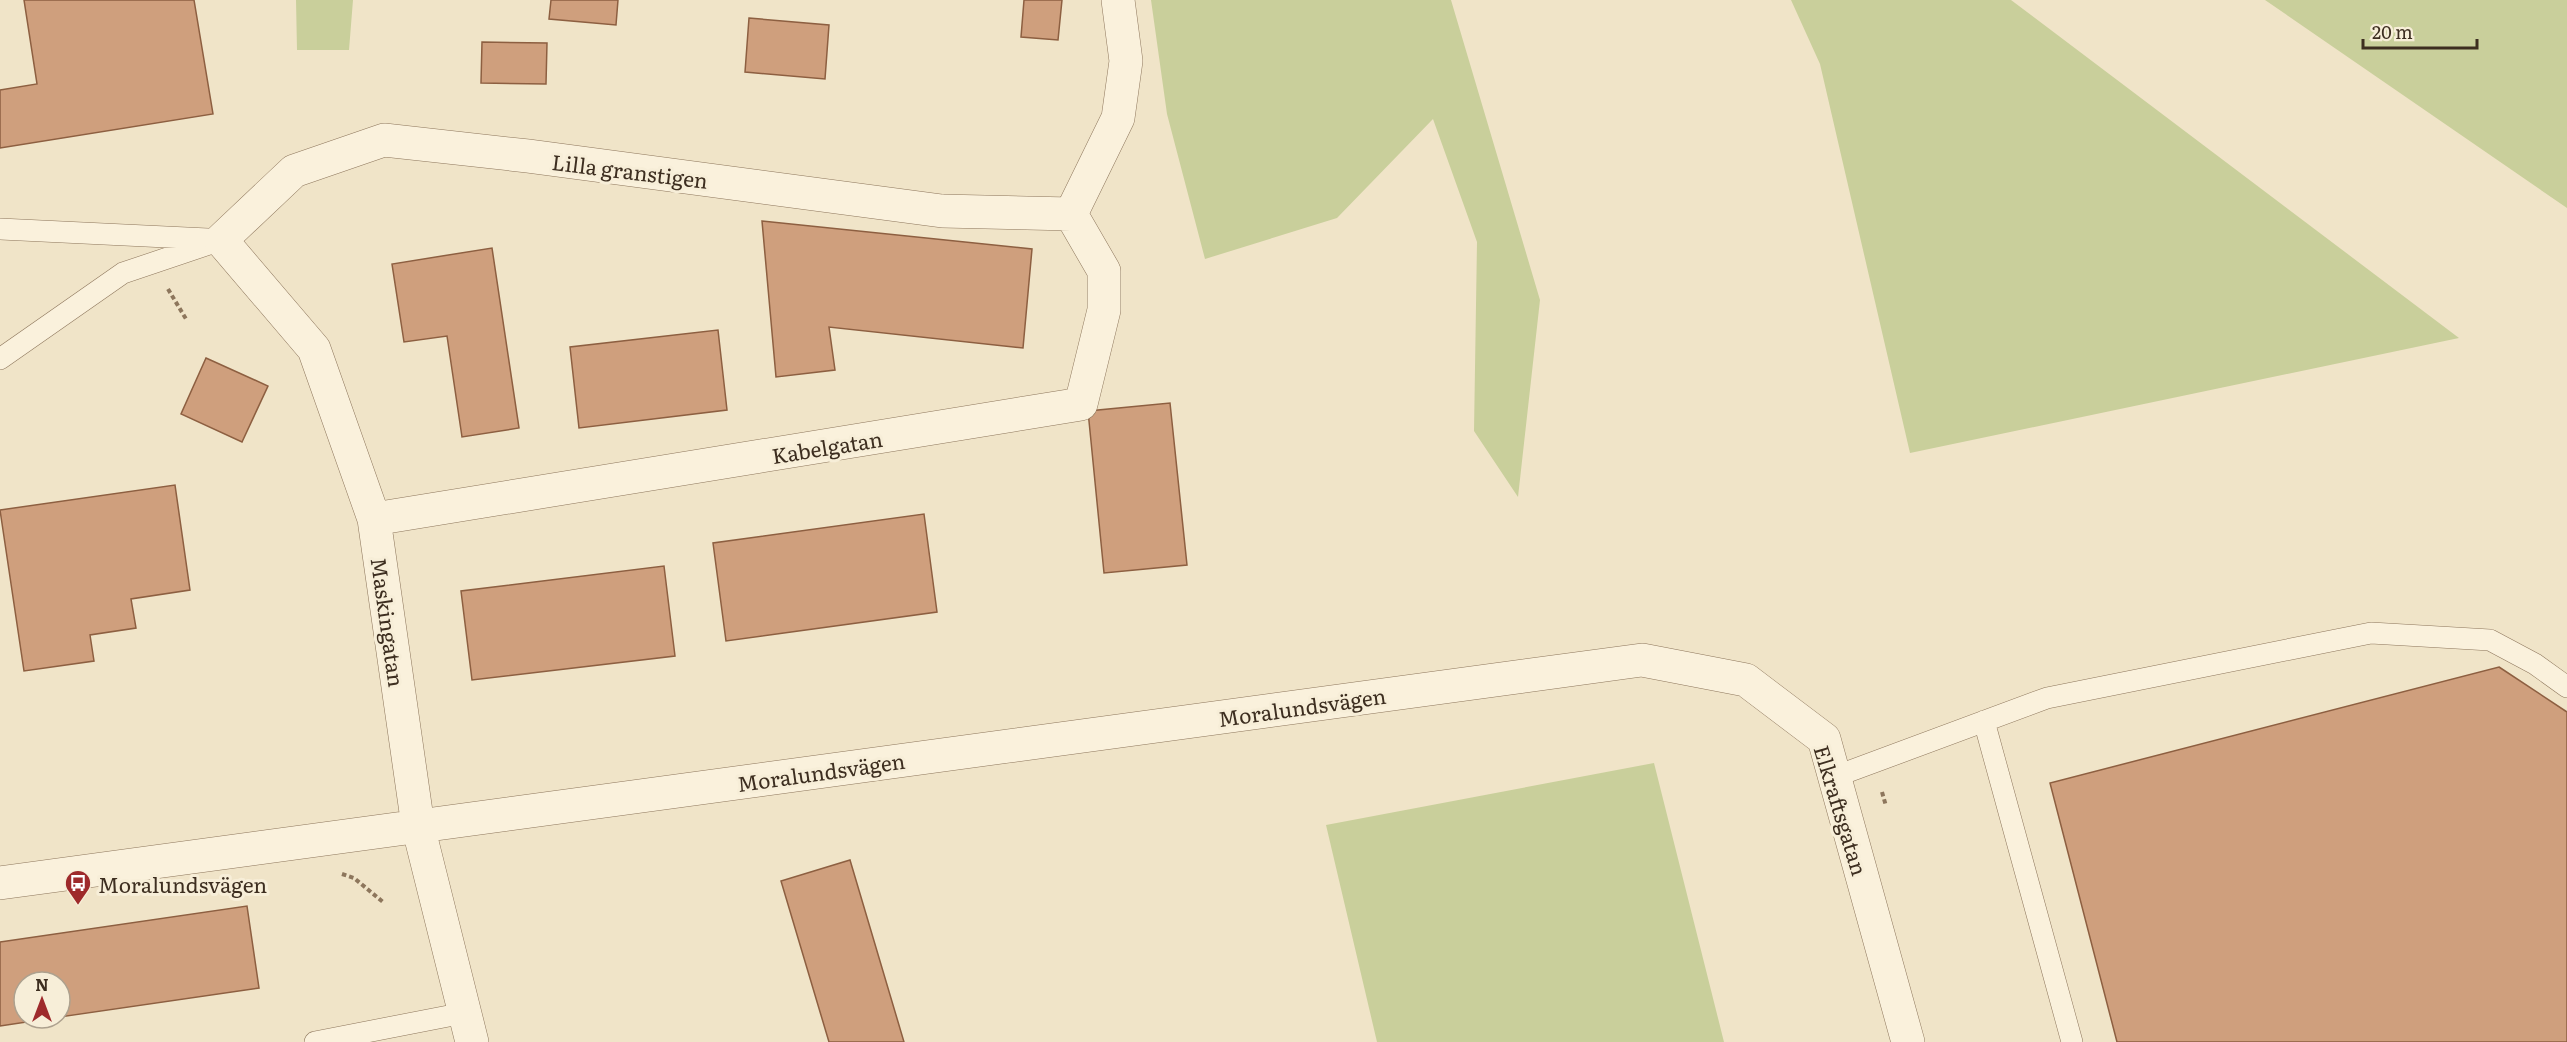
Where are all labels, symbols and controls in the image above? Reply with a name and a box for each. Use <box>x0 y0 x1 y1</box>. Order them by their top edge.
scale bar <box>2363 12 2477 50</box>
text: 20 m <box>2372 18 2413 45</box>
street label: Lilla granstigen <box>550 145 710 195</box>
street label: Kabelgatan <box>769 422 885 470</box>
street label: Maskingatan <box>365 555 413 689</box>
street label: Moralundsvägen <box>1216 679 1388 733</box>
street label: Elkraftsgatan <box>1807 741 1877 879</box>
street label: Moralundsvägen <box>735 744 907 798</box>
bus stop icon: Moralundsvägen <box>63 868 93 906</box>
place label: Moralundsvägen <box>98 868 267 899</box>
north arrow <box>12 970 72 1030</box>
text: N <box>35 972 49 996</box>

